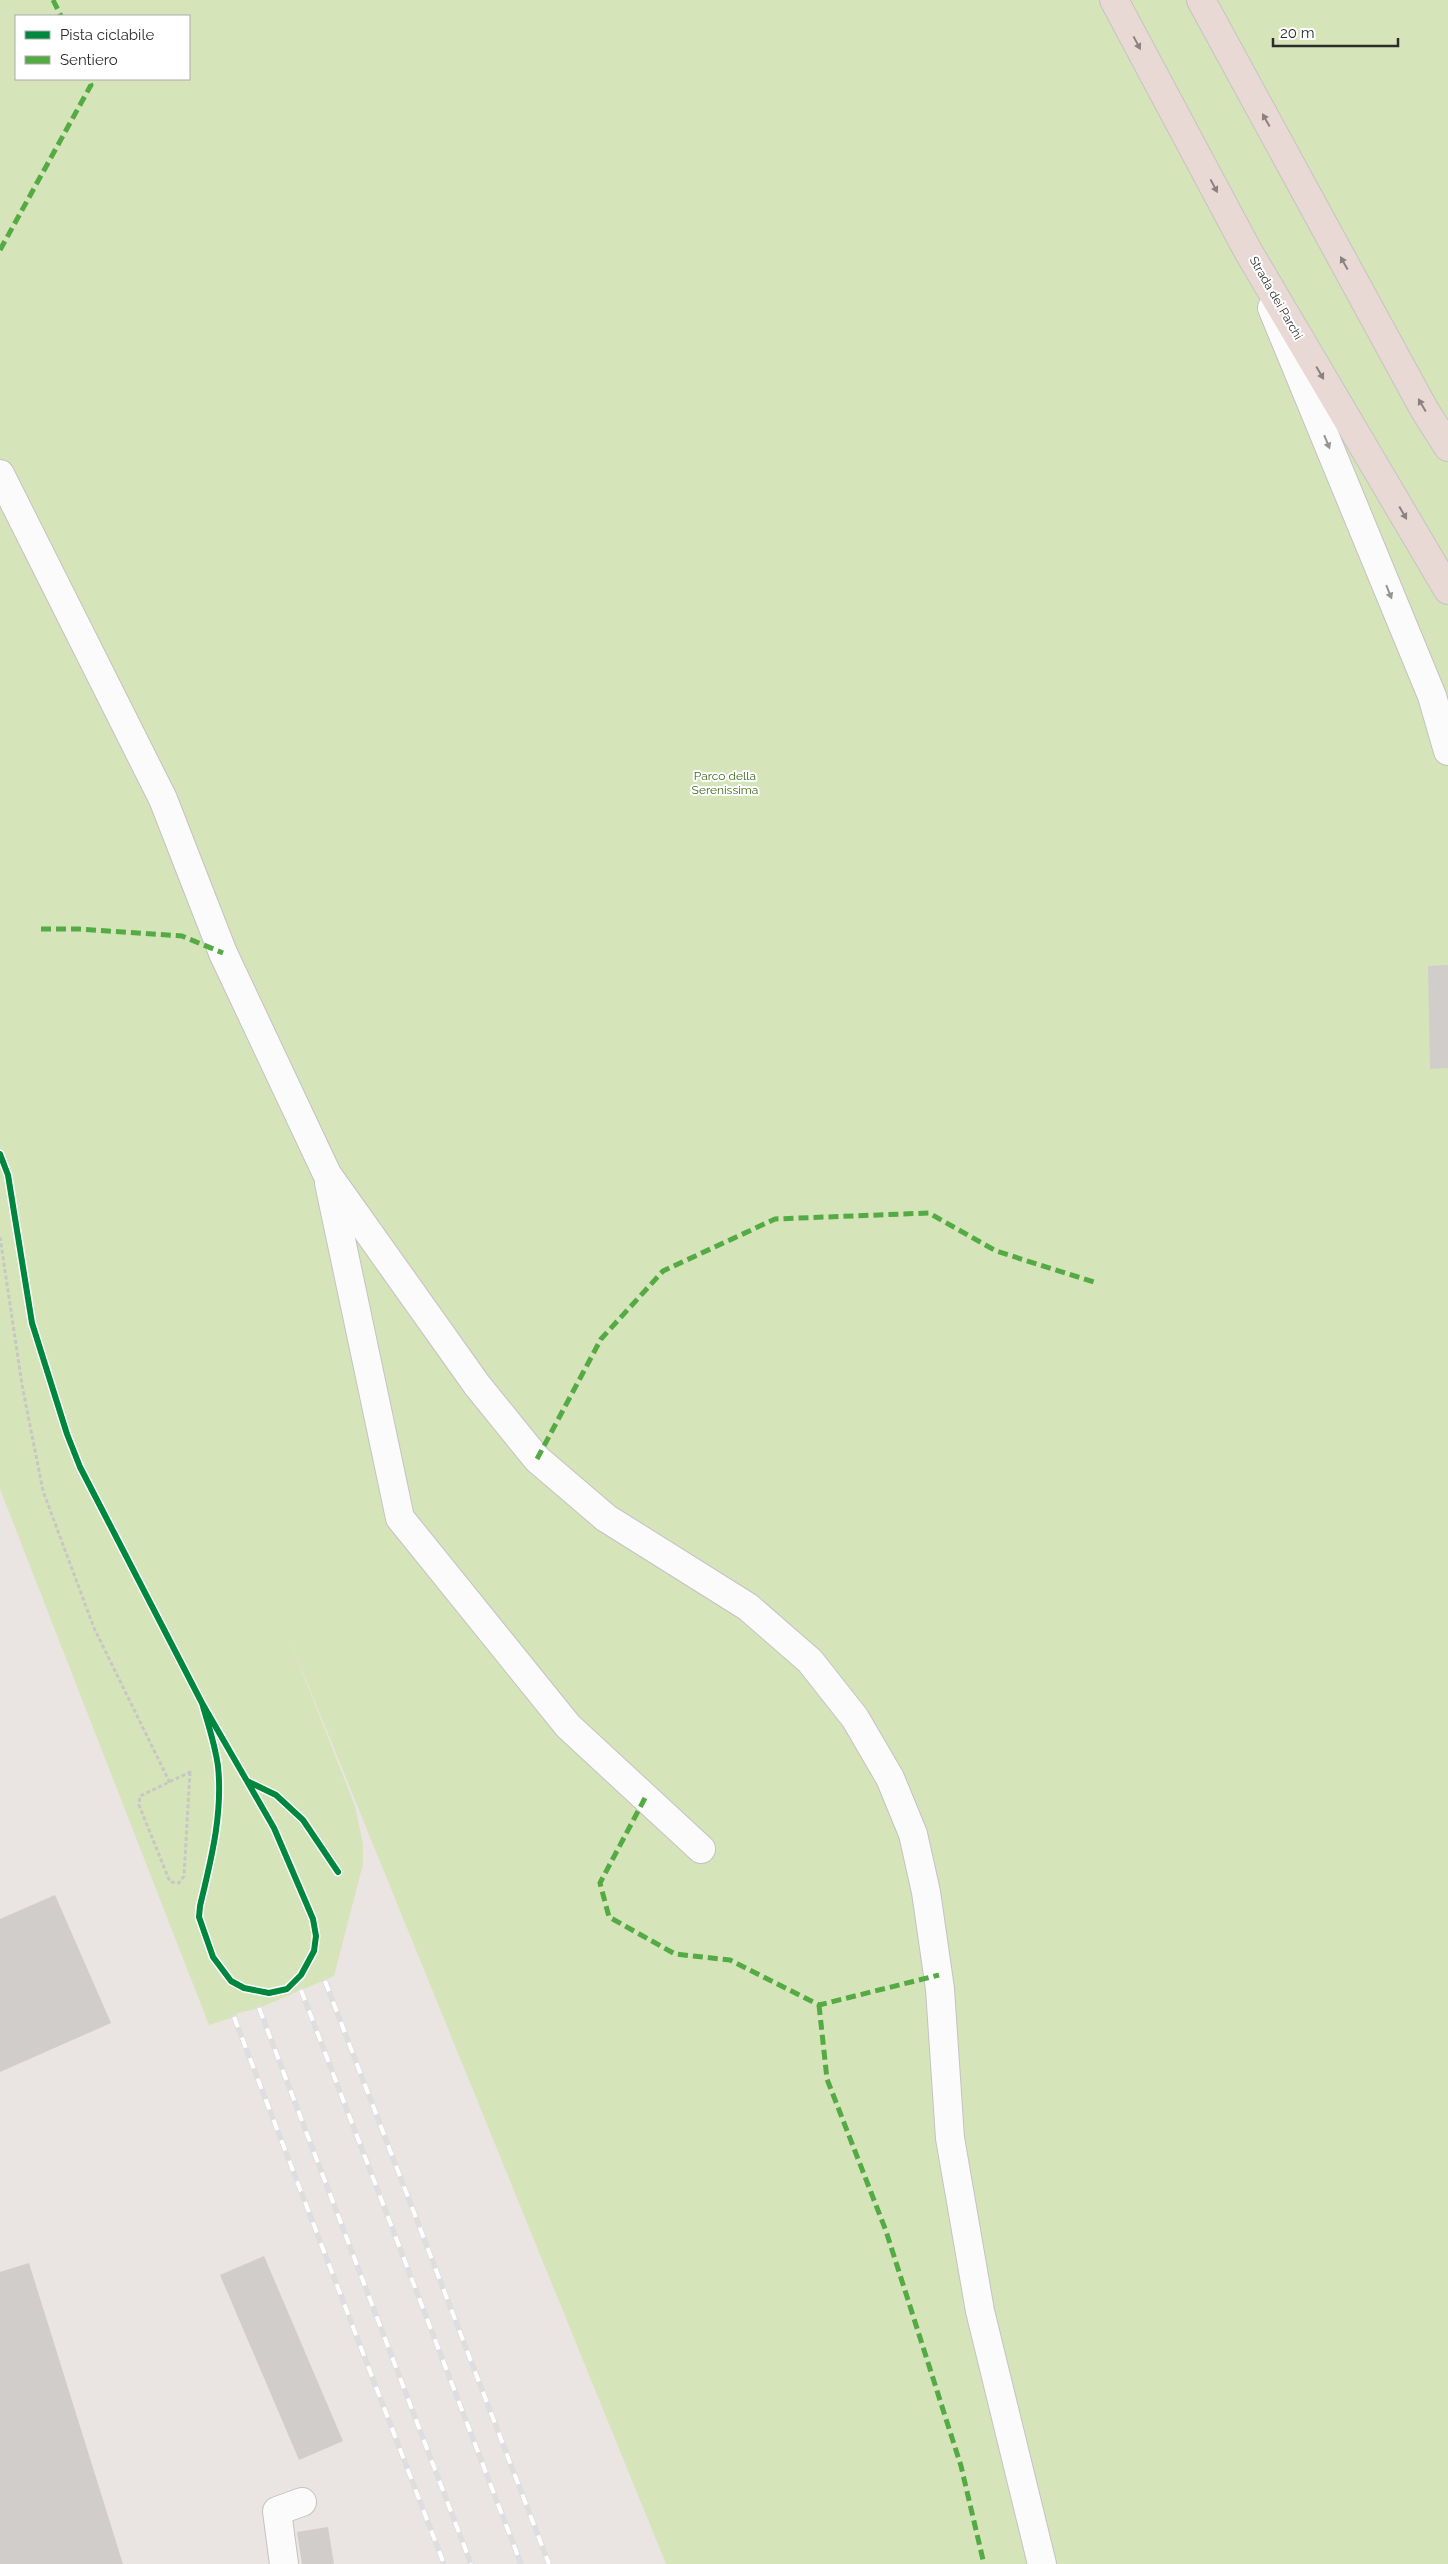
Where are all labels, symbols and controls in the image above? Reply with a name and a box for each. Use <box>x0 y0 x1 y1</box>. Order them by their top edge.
legend <box>15 15 190 80</box>
scale bar <box>1273 15 1398 47</box>
text: 20 m <box>1280 24 1315 42</box>
text: Pista ciclabile <box>60 26 154 44</box>
one-way arrow <box>1133 36 1141 50</box>
text: Sentiero <box>60 51 118 69</box>
one-way arrow <box>1262 113 1270 128</box>
one-way arrow <box>1210 179 1218 194</box>
street label: Strada dei Parchi <box>1247 254 1305 342</box>
one-way arrow <box>1340 256 1348 270</box>
one-way arrow <box>1316 367 1325 380</box>
one-way arrow <box>1418 399 1427 412</box>
one-way arrow <box>1323 435 1331 450</box>
one-way arrow <box>1398 507 1407 520</box>
one-way arrow <box>1385 585 1393 600</box>
park label: Parco della Serenissima <box>692 769 758 797</box>

